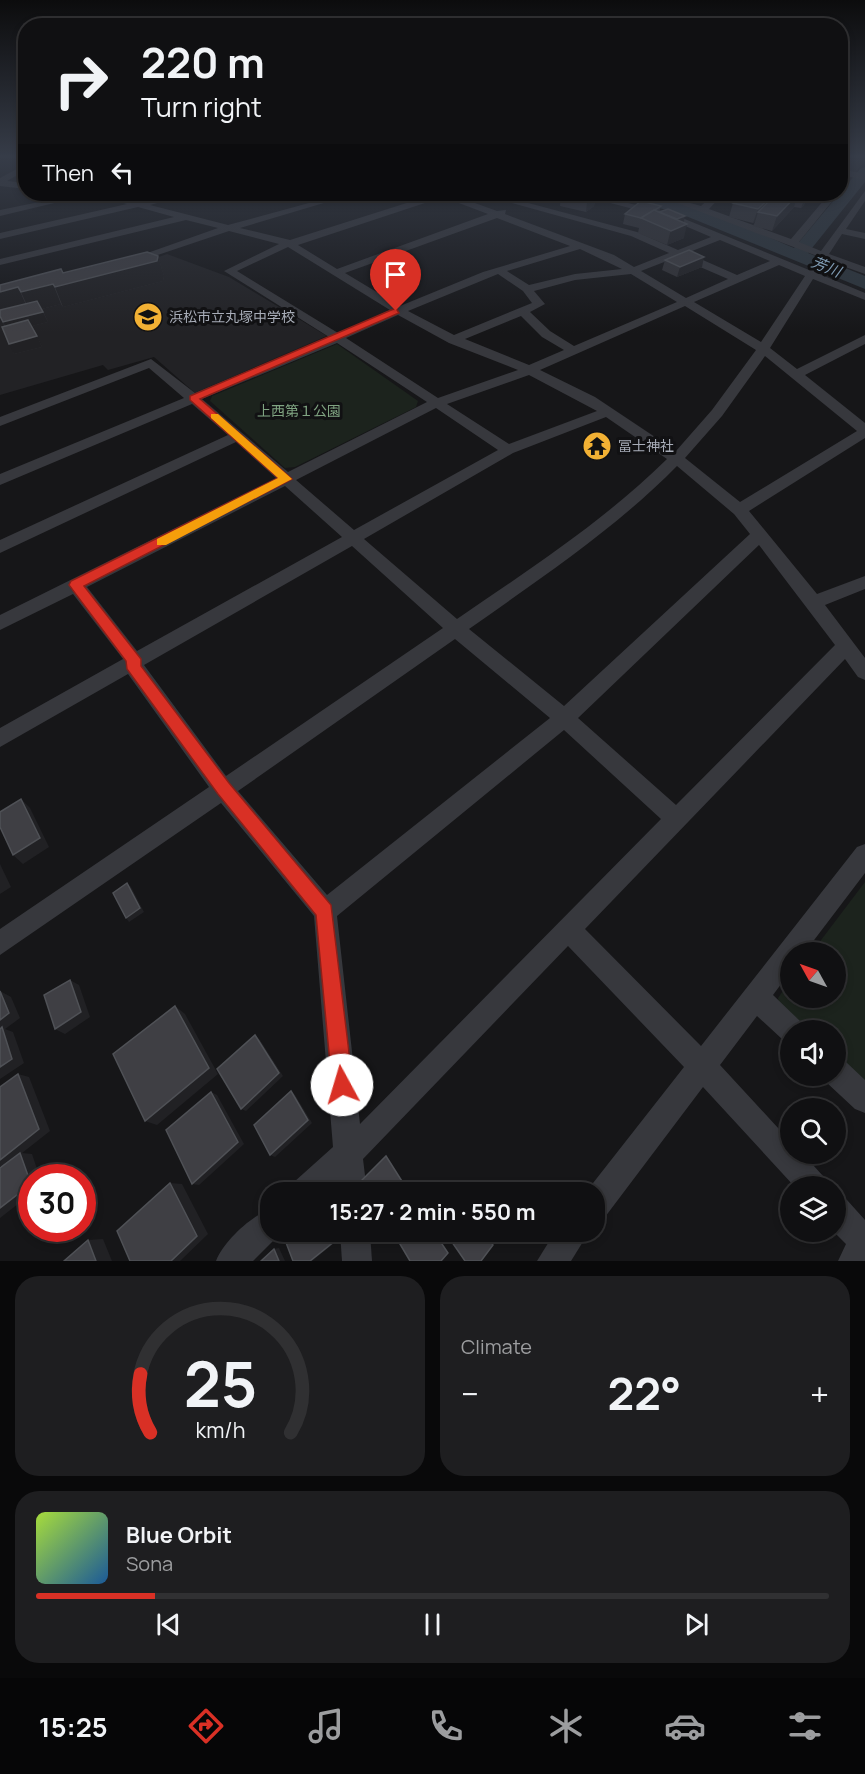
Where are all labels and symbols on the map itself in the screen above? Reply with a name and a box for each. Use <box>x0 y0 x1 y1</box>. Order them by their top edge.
pin <box>370 249 421 311</box>
water label: 芳川 <box>808 251 846 283</box>
school or university icon: 浜松市立丸塚中学校 <box>132 301 164 333</box>
place label: 浜松市立丸塚中学校 <box>169 307 295 326</box>
park label: 上西第１公園 <box>257 401 341 420</box>
temple icon: 冨士神社 <box>581 430 613 462</box>
place label: 冨士神社 <box>618 436 674 455</box>
north arrow <box>780 942 846 1008</box>
position arrow <box>310 1053 374 1117</box>
speed limit sign: 30 <box>18 1164 96 1242</box>

